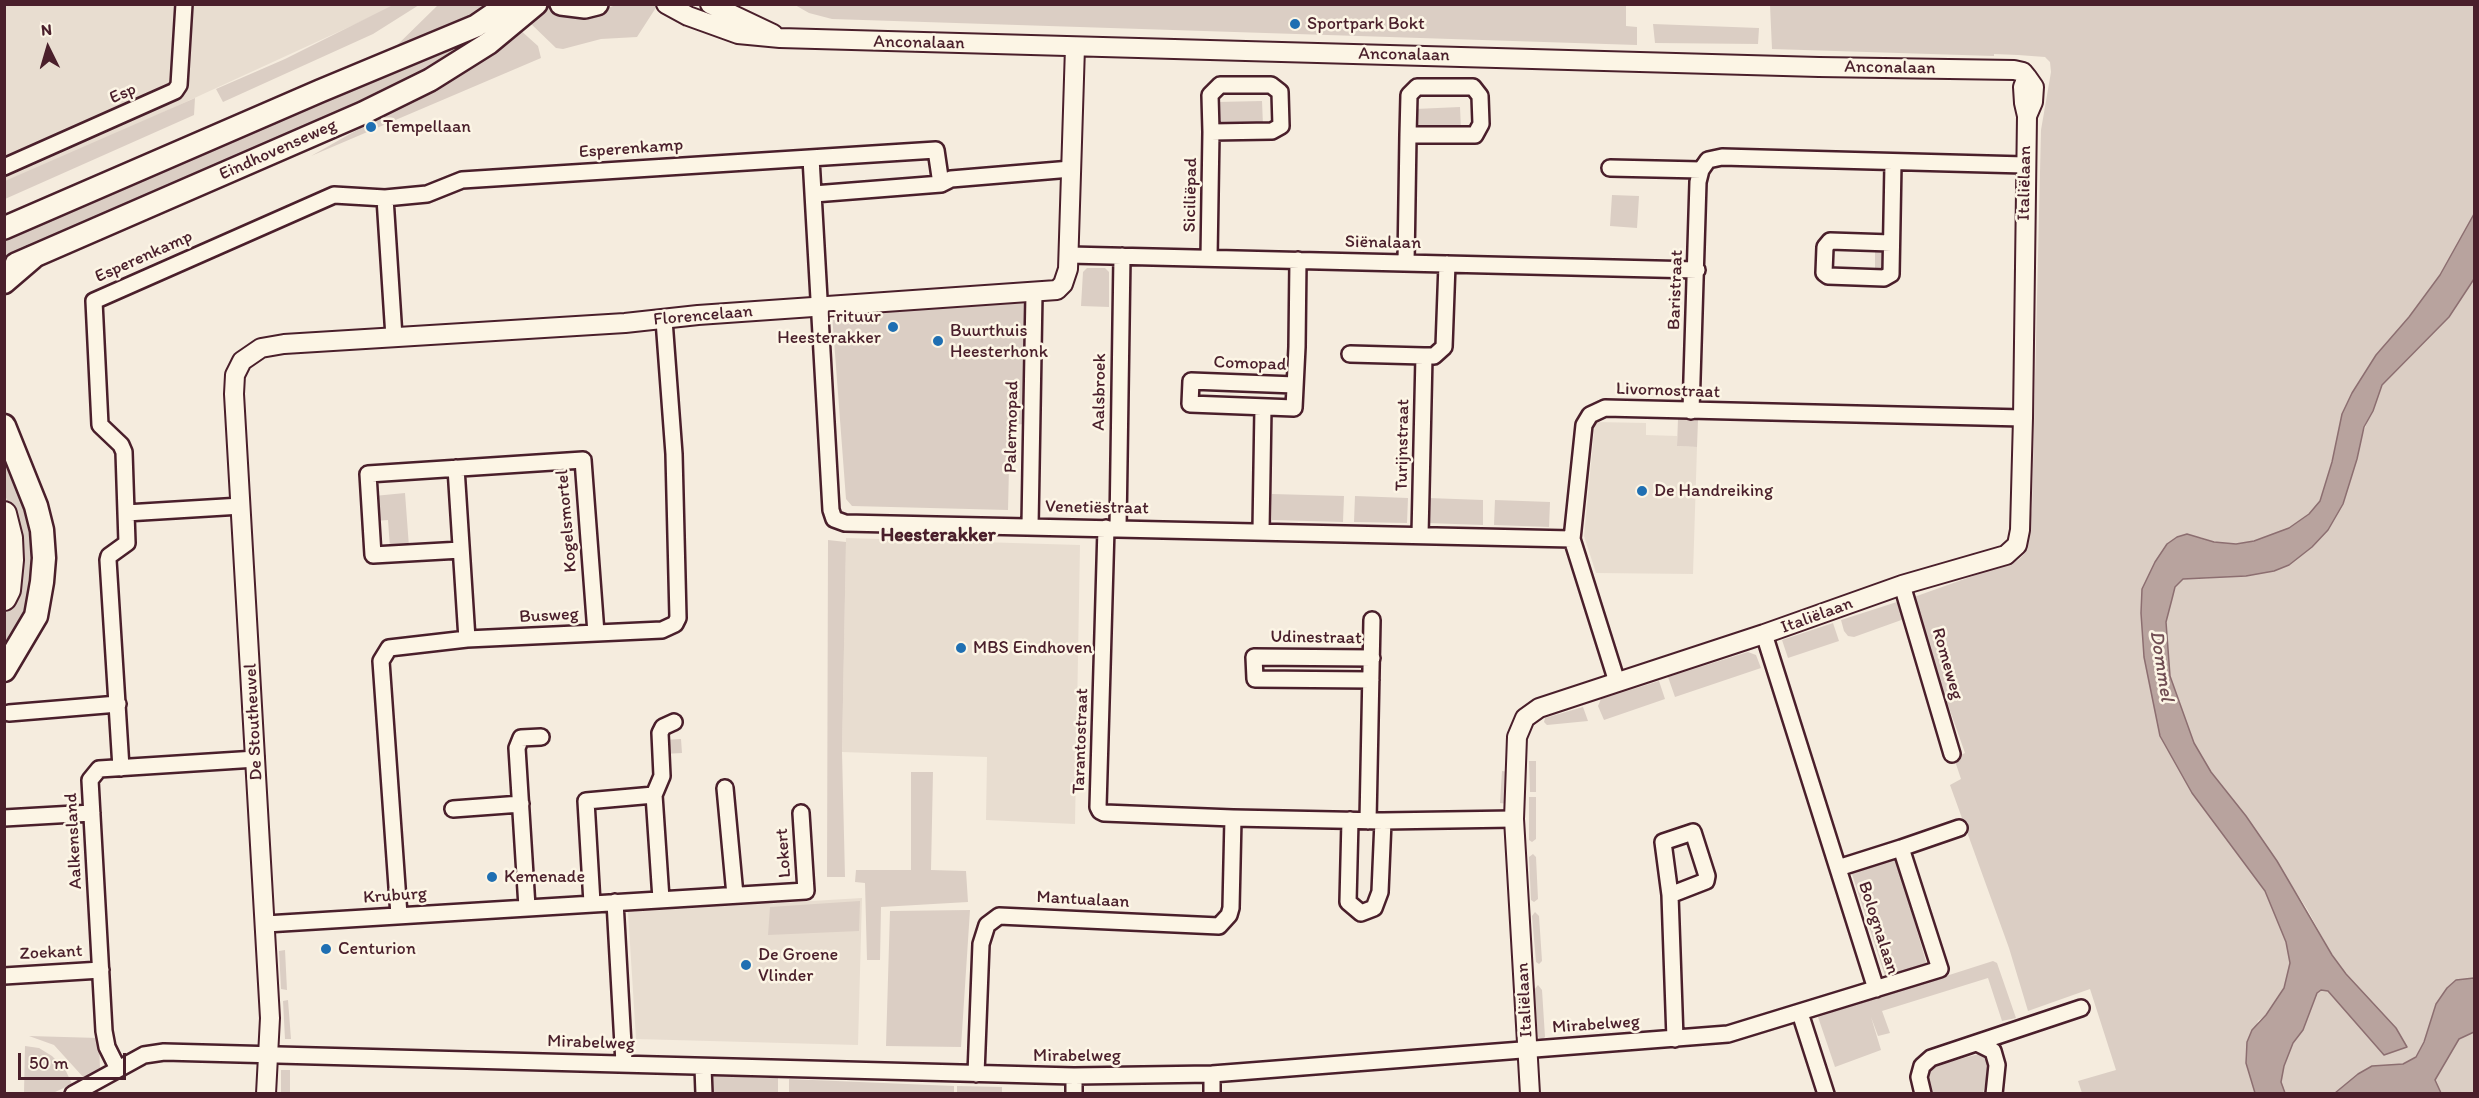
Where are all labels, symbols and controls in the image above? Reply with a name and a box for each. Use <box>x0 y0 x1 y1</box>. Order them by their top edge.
place label: Sportpark Bokt <box>1307 13 1425 35</box>
marker: Sportpark Bokt <box>1288 17 1302 31</box>
north arrow <box>18 18 78 78</box>
text: N <box>40 20 53 40</box>
street label: Anconalaan <box>873 31 965 55</box>
street label: Anconalaan <box>1358 43 1450 67</box>
street label: Anconalaan <box>1844 56 1936 80</box>
street label: Esp <box>106 79 140 109</box>
street label: Eindhovenseweg <box>216 114 340 186</box>
place label: Tempellaan <box>383 116 471 138</box>
marker: Tempellaan <box>364 120 378 134</box>
street label: Esperenkamp <box>578 135 684 163</box>
street label: Italiëlaan <box>2014 145 2036 221</box>
street label: Siciliëpad <box>1180 157 1202 233</box>
street label: Esperenkamp <box>92 226 196 288</box>
street label: Siënalaan <box>1345 232 1421 254</box>
street label: Baristraat <box>1664 250 1688 330</box>
street label: Florencelaan <box>652 301 754 331</box>
place label: Frituur Heesterakker <box>777 306 881 348</box>
marker: Frituur Heesterakker <box>886 320 900 334</box>
place label: Buurthuis Heesterhonk <box>950 320 1048 362</box>
marker: Buurthuis Heesterhonk <box>931 334 945 348</box>
street label: Comopad <box>1213 352 1287 376</box>
street label: Aalsbroek <box>1089 353 1111 431</box>
street label: Livornostraat <box>1616 378 1720 404</box>
street label: Palermopad <box>1000 381 1024 473</box>
street label: Turijnstraat <box>1391 399 1415 491</box>
street label: Kogelsmortel <box>552 469 582 573</box>
place label: De Handreiking <box>1654 480 1773 502</box>
marker: De Handreiking <box>1635 484 1649 498</box>
street label: Venetiëstraat <box>1045 496 1149 520</box>
district label: Heesterakker <box>880 524 996 548</box>
street label: Italiëlaan <box>1778 593 1856 639</box>
street label: Busweg <box>519 604 579 628</box>
street label: Udinestraat <box>1270 626 1362 650</box>
street label: Romeweg <box>1926 626 1968 702</box>
water label: Dommel <box>2144 629 2178 703</box>
place label: MBS Eindhoven <box>973 637 1092 659</box>
marker: MBS Eindhoven <box>954 641 968 655</box>
street label: De Stoutheuvel <box>240 663 268 781</box>
street label: Tarantostraat <box>1068 688 1094 794</box>
street label: Aalkensland <box>61 792 87 890</box>
street label: Lokert <box>771 827 797 879</box>
place label: Kemenade <box>504 866 585 888</box>
marker: Kemenade <box>485 870 499 884</box>
street label: Bolognalaan <box>1853 879 1903 977</box>
street label: Kruburg <box>362 883 428 909</box>
street label: Mantualaan <box>1036 887 1130 913</box>
place label: Centurion <box>338 938 416 960</box>
street label: Zoekant <box>19 941 83 965</box>
marker: Centurion <box>319 942 333 956</box>
place label: De Groene Vlinder <box>758 944 838 986</box>
marker: De Groene Vlinder <box>739 958 753 972</box>
street label: Italiëlaan <box>1512 962 1538 1038</box>
street label: Mirabelweg <box>1551 1011 1641 1039</box>
street label: Mirabelweg <box>547 1031 635 1055</box>
scale bar <box>21 1041 129 1079</box>
street label: Mirabelweg <box>1033 1045 1121 1067</box>
text: 50 m <box>29 1052 69 1074</box>

